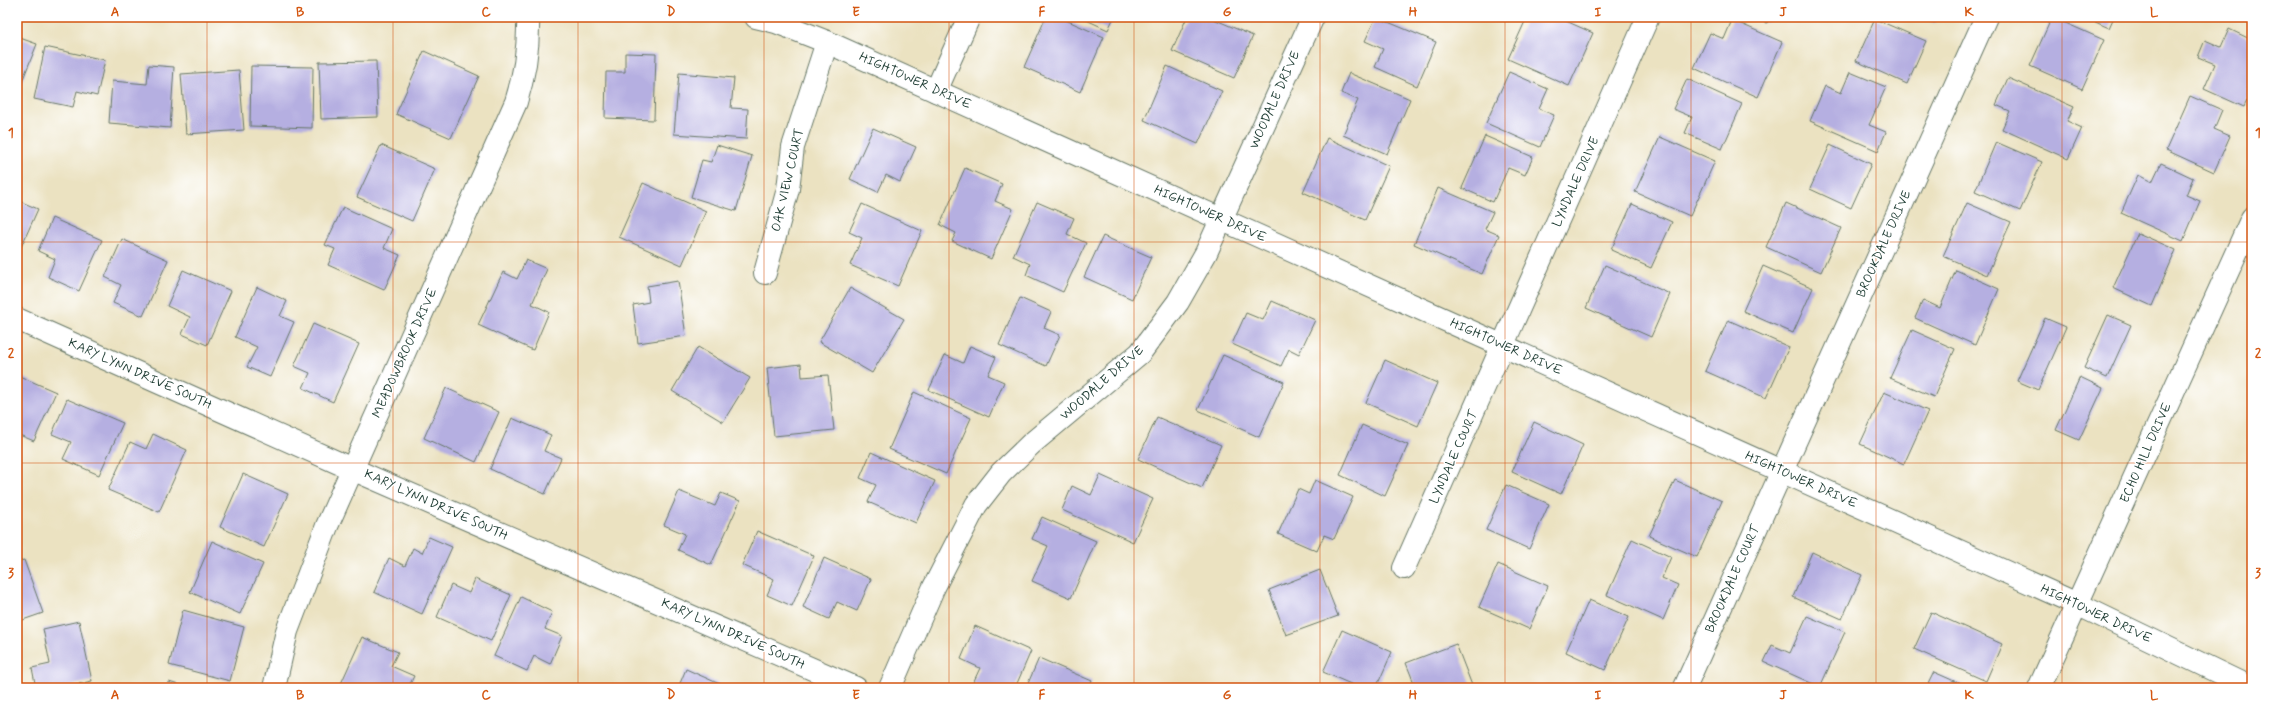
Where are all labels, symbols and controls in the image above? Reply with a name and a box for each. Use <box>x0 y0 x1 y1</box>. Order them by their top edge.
text: A <box>111 4 119 21</box>
text: B <box>296 4 305 21</box>
text: C <box>481 4 491 21</box>
text: D <box>667 4 676 21</box>
text: E <box>852 4 860 21</box>
text: F <box>1039 4 1046 21</box>
text: G <box>1223 4 1232 21</box>
text: H <box>1409 4 1418 21</box>
text: I <box>1595 4 1602 21</box>
text: J <box>1779 4 1787 21</box>
text: K <box>1964 4 1974 21</box>
text: L <box>2150 4 2159 21</box>
street label: WOODALE DRIVE <box>1246 48 1304 152</box>
street label: HIGHTOWER DRIVE <box>856 49 974 113</box>
text: 1 <box>8 125 14 142</box>
text: 1 <box>2255 125 2261 142</box>
street label: OAK VIEW COURT <box>768 127 808 233</box>
street label: LYNDALE DRIVE <box>1549 134 1604 230</box>
street label: HIGHTOWER DRIVE <box>1151 182 1269 246</box>
street label: BROOKDALE DRIVE <box>1853 187 1915 300</box>
street label: MEADOWBROOK DRIVE <box>369 285 441 421</box>
street label: HIGHTOWER DRIVE <box>1447 315 1565 379</box>
street label: KARY LYNN DRIVE SOUTH <box>65 335 215 413</box>
street label: WOODALE DRIVE <box>1057 342 1148 424</box>
text: 2 <box>8 345 15 362</box>
text: 2 <box>2255 345 2262 362</box>
street label: ECHO HILL DRIVE <box>2116 400 2176 506</box>
street label: LYNDALE COURT <box>1426 407 1483 506</box>
street label: HIGHTOWER DRIVE <box>1742 448 1860 512</box>
street label: KARY LYNN DRIVE SOUTH <box>361 466 511 544</box>
street label: BROOKDALE COURT <box>1702 521 1765 636</box>
text: 3 <box>8 565 14 582</box>
text: 3 <box>2255 565 2261 582</box>
street label: HIGHTOWER DRIVE <box>2038 581 2154 647</box>
street label: KARY LYNN DRIVE SOUTH <box>658 595 808 673</box>
text: A <box>111 687 119 704</box>
text: B <box>296 687 305 704</box>
text: C <box>481 687 491 704</box>
text: D <box>667 687 676 704</box>
text: E <box>852 687 860 704</box>
text: F <box>1039 687 1046 704</box>
text: G <box>1223 687 1232 704</box>
text: H <box>1409 687 1418 704</box>
text: I <box>1595 687 1602 704</box>
text: J <box>1779 687 1787 704</box>
text: K <box>1964 687 1974 704</box>
text: L <box>2150 687 2159 704</box>

